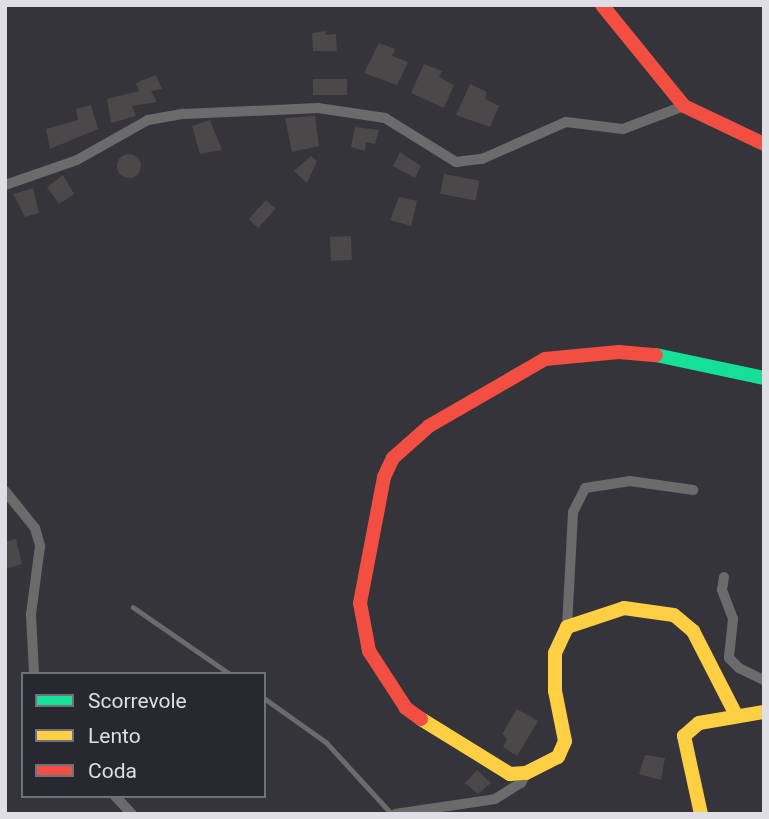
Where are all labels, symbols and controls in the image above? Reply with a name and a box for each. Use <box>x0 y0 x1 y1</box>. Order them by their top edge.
legend <box>21 672 266 798</box>
text: Scorrevole <box>88 689 187 713</box>
text: Lento <box>88 724 141 748</box>
text: Coda <box>88 759 137 783</box>

